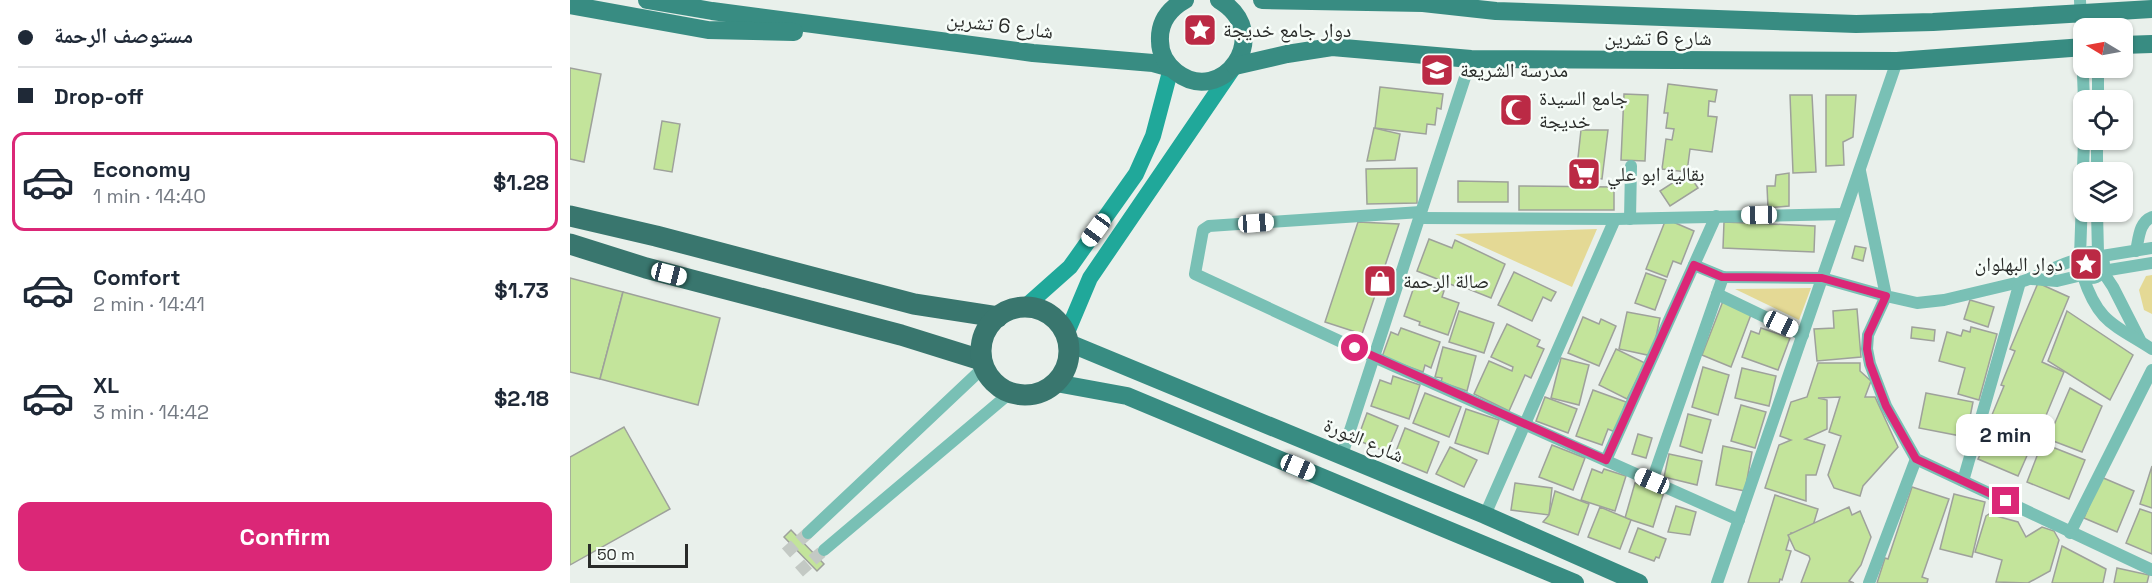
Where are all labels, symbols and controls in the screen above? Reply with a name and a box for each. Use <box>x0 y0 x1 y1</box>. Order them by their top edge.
street label: شارع 6 تشرين <box>945 6 1055 44</box>
place icon: دوار جامع خديجة <box>1182 12 1218 48</box>
place label: دوار جامع خديجة <box>1223 17 1351 43</box>
north arrow <box>2073 18 2133 78</box>
map controls <box>2073 18 2133 222</box>
text: مستوصف الرحمة <box>54 21 193 49</box>
street label: شارع 6 تشرين <box>1604 25 1712 51</box>
school or university icon: مدرسة الشريعة <box>1419 52 1455 88</box>
place label: مدرسة الشريعة <box>1460 57 1568 83</box>
text: Drop-off <box>54 82 144 110</box>
place label: جامع السيدة خديجة <box>1539 85 1628 134</box>
button: locate <box>2073 90 2133 150</box>
mosque icon: جامع السيدة خديجة <box>1498 92 1534 128</box>
icon: car <box>21 155 75 209</box>
text: Economy <box>93 155 191 183</box>
supermarket icon: بقالية ابو علي <box>1566 156 1602 192</box>
place label: بقالية ابو علي <box>1607 161 1704 190</box>
button: layers <box>2073 162 2133 222</box>
text: $1.28 <box>493 168 549 196</box>
text: 1 min · 14:40 <box>93 183 206 209</box>
car <box>1741 206 1777 224</box>
car <box>1078 210 1114 250</box>
car <box>1237 213 1275 233</box>
place icon: دوار البهلوان <box>2068 246 2104 282</box>
place label: دوار البهلوان <box>1975 251 2063 277</box>
car <box>649 261 689 287</box>
icon: car <box>21 263 75 317</box>
text: Comfort <box>93 263 181 291</box>
shop icon: صالة الرحمة <box>1362 263 1398 299</box>
place label: صالة الرحمة <box>1403 268 1489 294</box>
text: $1.73 <box>494 276 549 304</box>
text: 2 min · 14:41 <box>93 291 205 317</box>
car <box>1761 308 1801 340</box>
route start <box>1341 334 1368 361</box>
icon: car <box>21 371 75 425</box>
text: XL <box>93 371 119 399</box>
text: $2.18 <box>494 384 549 412</box>
text: 3 min · 14:42 <box>93 399 209 425</box>
street label: شارع الثورة <box>1320 412 1408 468</box>
callout: 2 min <box>1956 414 2056 456</box>
text: 2 min <box>1980 422 2031 448</box>
car <box>1278 452 1318 482</box>
car <box>1632 465 1672 497</box>
route end <box>1992 487 2019 514</box>
button: Confirm <box>18 502 552 571</box>
scale bar <box>588 541 688 568</box>
text: 50 m <box>597 544 635 565</box>

